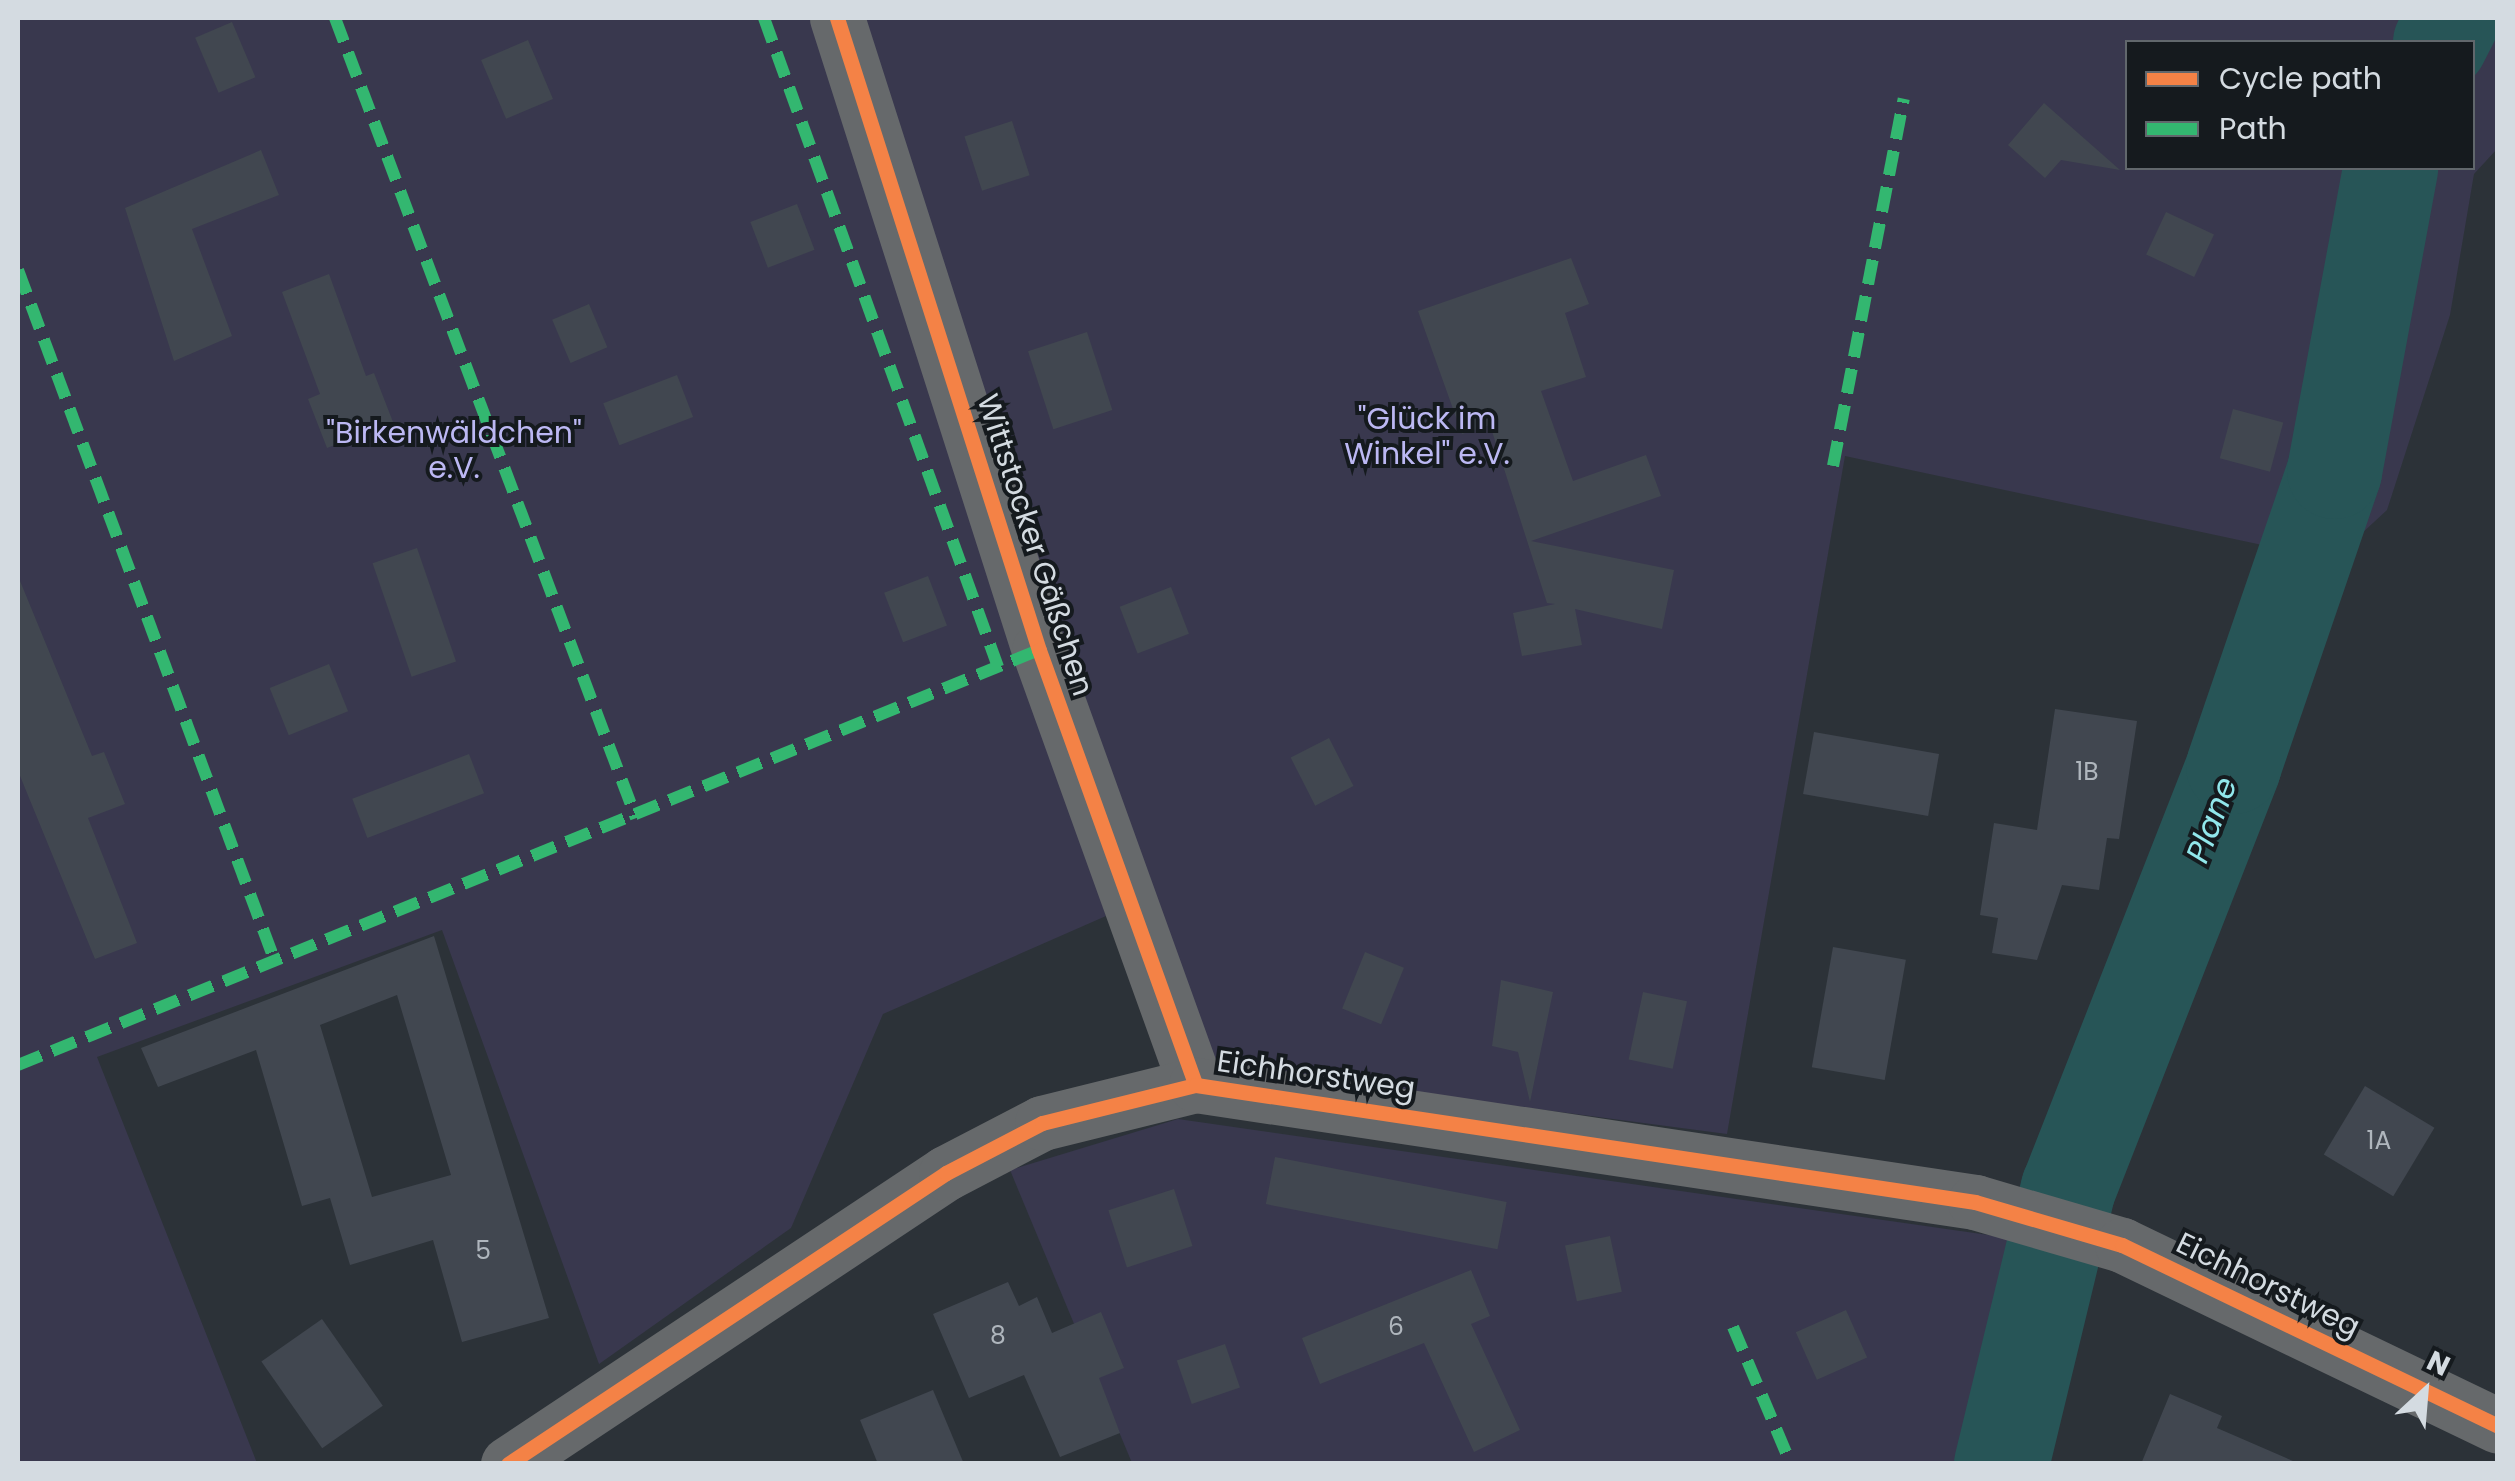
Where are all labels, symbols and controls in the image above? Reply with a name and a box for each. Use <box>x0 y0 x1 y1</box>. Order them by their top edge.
legend <box>2125 40 2475 170</box>
text: Cycle path <box>2219 57 2382 100</box>
text: Path <box>2219 107 2287 150</box>
street label: Wittstocker Gäßchen <box>969 390 1101 700</box>
park label: "Glück im Winkel" e.V. <box>1344 401 1510 472</box>
park label: "Birkenwäldchen" e.V. <box>326 415 582 486</box>
house number: 1B <box>2075 757 2099 787</box>
water label: Plane <box>2178 772 2246 868</box>
street label: Eichhorstweg <box>1215 1043 1417 1107</box>
house number: 1A <box>2367 1126 2391 1156</box>
street label: Eichhorstweg <box>2170 1225 2366 1345</box>
house number: 5 <box>475 1236 491 1266</box>
house number: 6 <box>1388 1312 1404 1342</box>
house number: 8 <box>990 1321 1006 1351</box>
north arrow <box>2375 1341 2475 1441</box>
text: N <box>2420 1341 2456 1386</box>

